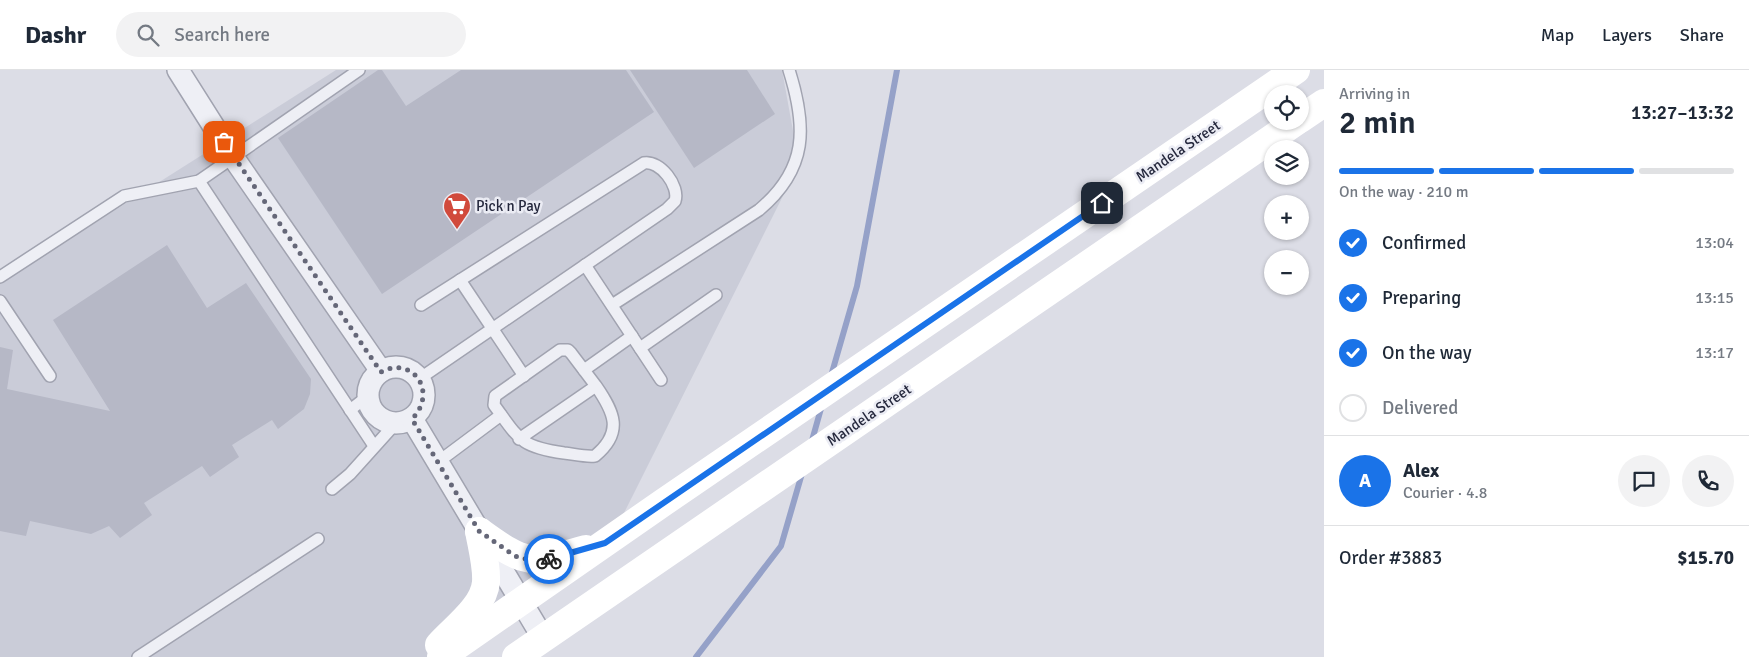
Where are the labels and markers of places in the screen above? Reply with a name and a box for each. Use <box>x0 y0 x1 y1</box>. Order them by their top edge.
pin <box>203 121 245 163</box>
pin <box>1081 182 1123 224</box>
supermarket icon: Pick n Pay <box>442 191 472 230</box>
place label: Pick n Pay <box>476 197 541 215</box>

